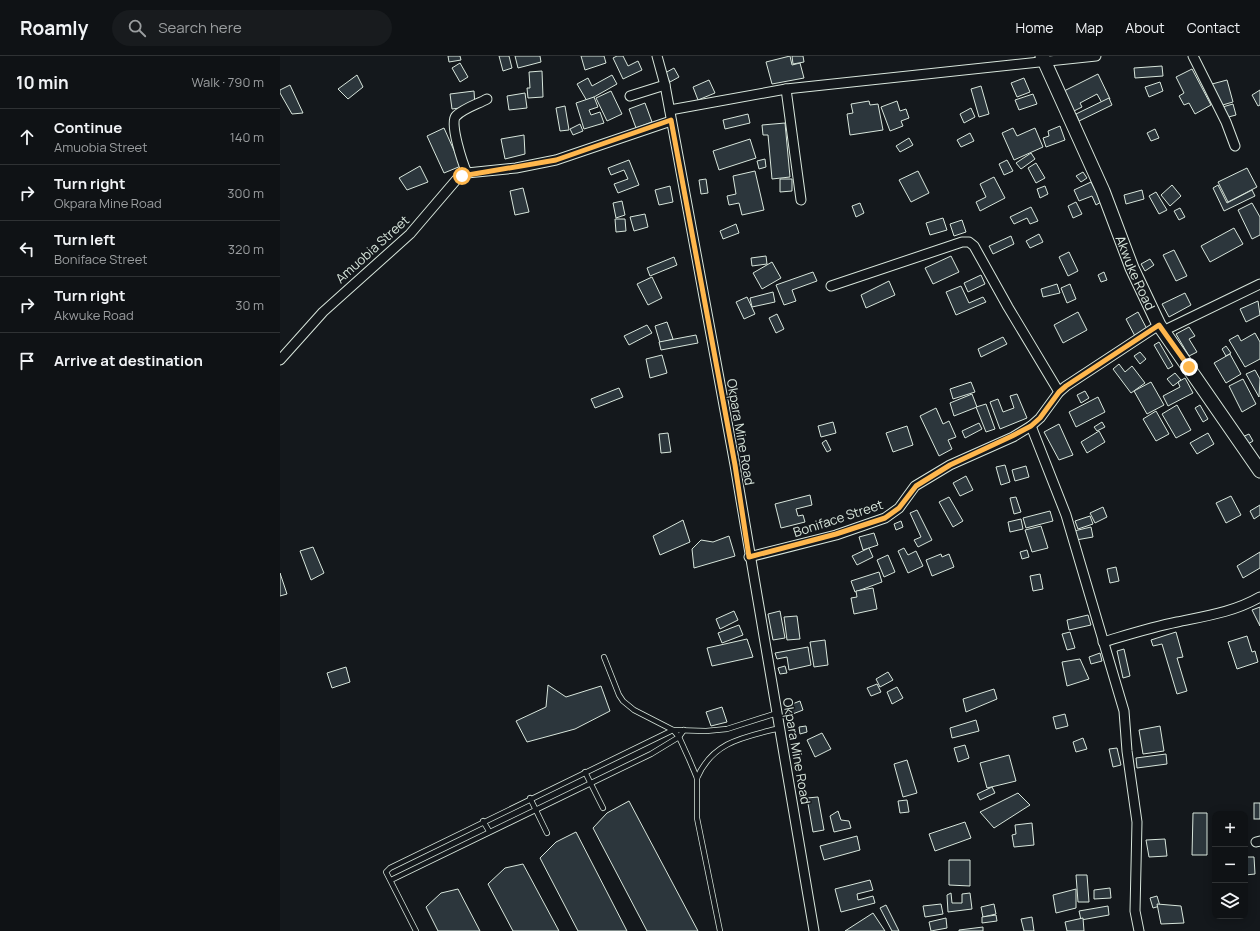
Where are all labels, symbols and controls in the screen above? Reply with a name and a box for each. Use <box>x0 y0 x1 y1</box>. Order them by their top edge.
search box <box>112 10 392 46</box>
text: Roamly <box>20 15 88 41</box>
icon: search <box>126 17 148 39</box>
text: Search here <box>158 17 242 38</box>
text: Home <box>1016 18 1053 37</box>
text: Map <box>1075 18 1103 37</box>
text: About <box>1125 18 1165 37</box>
text: Contact <box>1187 18 1240 37</box>
text: 10 min <box>16 71 69 94</box>
text: Walk · 790 m <box>191 73 264 91</box>
text: Continue <box>54 117 122 138</box>
icon: ahead <box>16 126 38 148</box>
text: 140 m <box>230 128 264 146</box>
text: Amuobia Street <box>54 138 147 156</box>
route start <box>453 167 471 185</box>
text: Turn right <box>54 173 125 194</box>
icon: right <box>16 182 38 204</box>
text: 300 m <box>227 184 264 202</box>
text: Okpara Mine Road <box>54 194 162 212</box>
street label: Amuobia Street <box>331 211 413 287</box>
text: Turn left <box>54 229 116 250</box>
street label: Akwuke Road <box>1111 233 1160 313</box>
icon: left <box>16 238 38 260</box>
text: 320 m <box>228 240 264 258</box>
text: Boniface Street <box>54 250 147 268</box>
text: Turn right <box>54 285 125 306</box>
icon: right <box>16 294 38 316</box>
text: 30 m <box>235 296 264 314</box>
text: Akwuke Road <box>54 306 134 324</box>
icon: arrive <box>16 350 38 372</box>
text: Arrive at destination <box>54 350 203 371</box>
route end <box>1180 358 1198 376</box>
street label: Okpara Mine Road <box>723 377 759 487</box>
street label: Boniface Street <box>791 495 885 541</box>
street label: Okpara Mine Road <box>779 696 815 806</box>
map controls <box>1212 811 1248 919</box>
button: + <box>1212 811 1248 847</box>
button: − <box>1212 847 1248 883</box>
button: layers <box>1212 883 1248 919</box>

